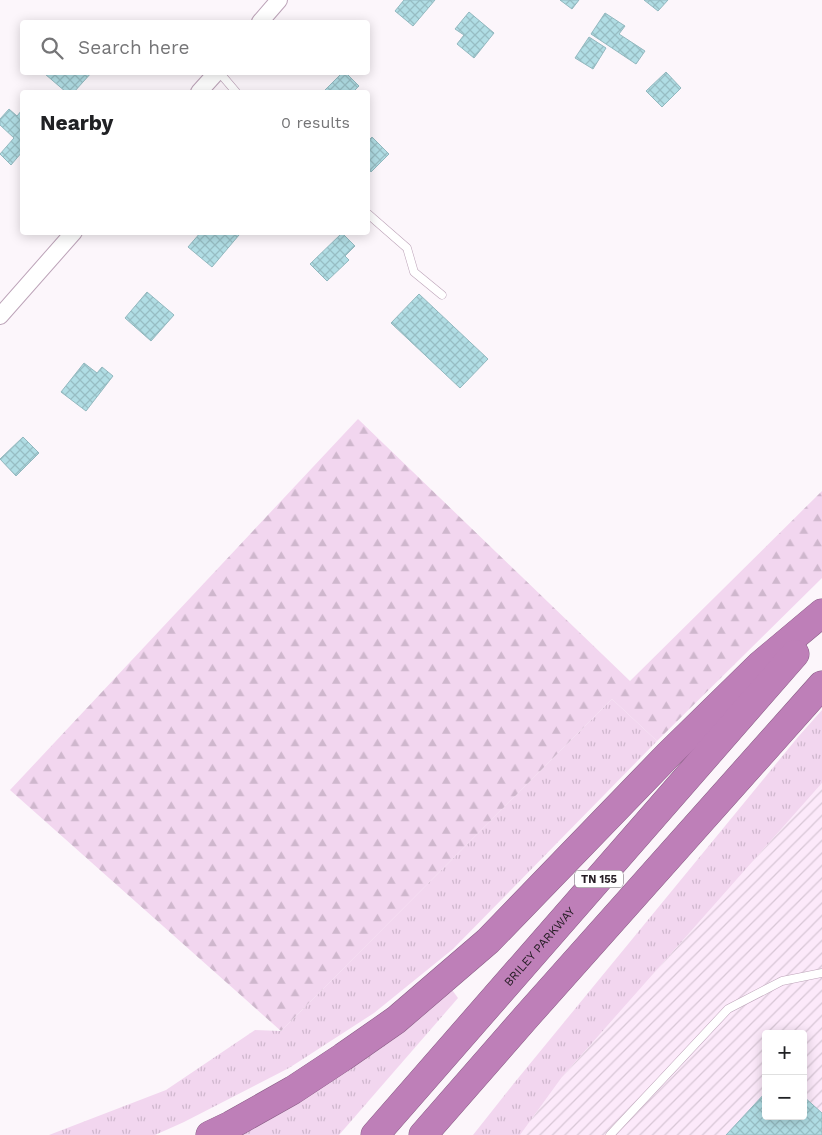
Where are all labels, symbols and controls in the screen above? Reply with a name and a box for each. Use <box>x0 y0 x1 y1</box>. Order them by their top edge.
search box <box>20 20 370 75</box>
icon: search <box>38 34 66 62</box>
text: Search here <box>78 36 189 59</box>
text: Nearby <box>40 110 113 135</box>
text: 0 results <box>281 113 350 132</box>
road number: TN 155 <box>575 871 623 888</box>
street label: BRILEY PARKWAY <box>501 904 578 989</box>
map controls <box>762 1030 807 1120</box>
button: + <box>762 1030 807 1075</box>
button: − <box>762 1075 807 1120</box>

